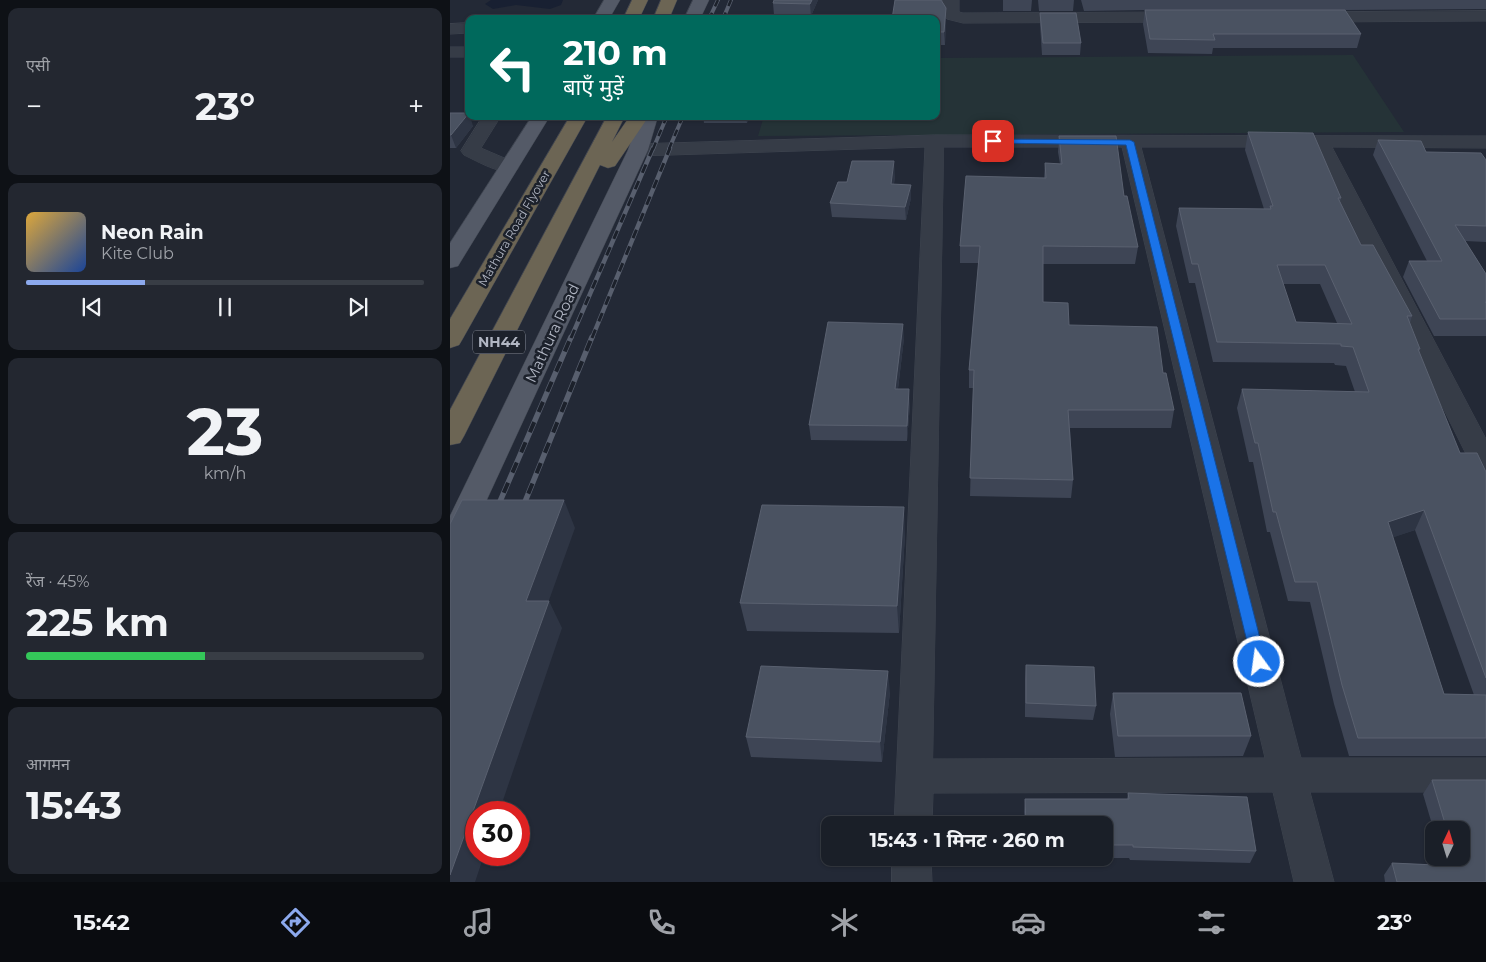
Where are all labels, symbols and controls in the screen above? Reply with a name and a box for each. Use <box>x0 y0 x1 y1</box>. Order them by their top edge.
text: 210 m <box>563 31 668 74</box>
icon: left <box>480 35 545 100</box>
text: एसी <box>26 56 50 75</box>
text: बाएँ मुड़ें <box>563 74 624 101</box>
text: 23° <box>195 83 255 130</box>
text: − <box>26 89 42 123</box>
text: + <box>408 89 424 123</box>
pin <box>972 120 1014 162</box>
icon: arrive <box>979 127 1007 155</box>
street label: Mathura Road Flyover <box>475 167 553 289</box>
text: Neon Rain <box>101 221 204 244</box>
text: Kite Club <box>101 244 174 263</box>
street label: Mathura Road <box>521 281 583 385</box>
icon: previous <box>78 293 106 321</box>
icon: pause <box>211 293 239 321</box>
icon: next <box>344 293 372 321</box>
road number: NH44 <box>473 331 525 354</box>
text: 23 <box>187 392 263 471</box>
text: km/h <box>204 464 246 483</box>
text: रेंज · 45% <box>26 572 90 591</box>
text: 225 km <box>26 599 169 646</box>
position arrow <box>1232 635 1284 687</box>
text: आगमन <box>26 755 70 774</box>
text: 15:43 <box>26 782 122 829</box>
speed limit sign: 30 <box>465 801 530 866</box>
north arrow <box>1425 821 1470 866</box>
map controls <box>1425 821 1470 866</box>
text: 15:43 · 1 मिनट · 260 m <box>869 829 1065 852</box>
icon: directions <box>278 905 313 940</box>
icon: music <box>461 905 496 940</box>
icon: phone <box>644 905 679 940</box>
icon: climate <box>827 905 862 940</box>
icon: car <box>1011 905 1046 940</box>
icon: filters <box>1194 905 1229 940</box>
text: 15:42 <box>74 909 130 936</box>
text: 23° <box>1377 909 1412 936</box>

